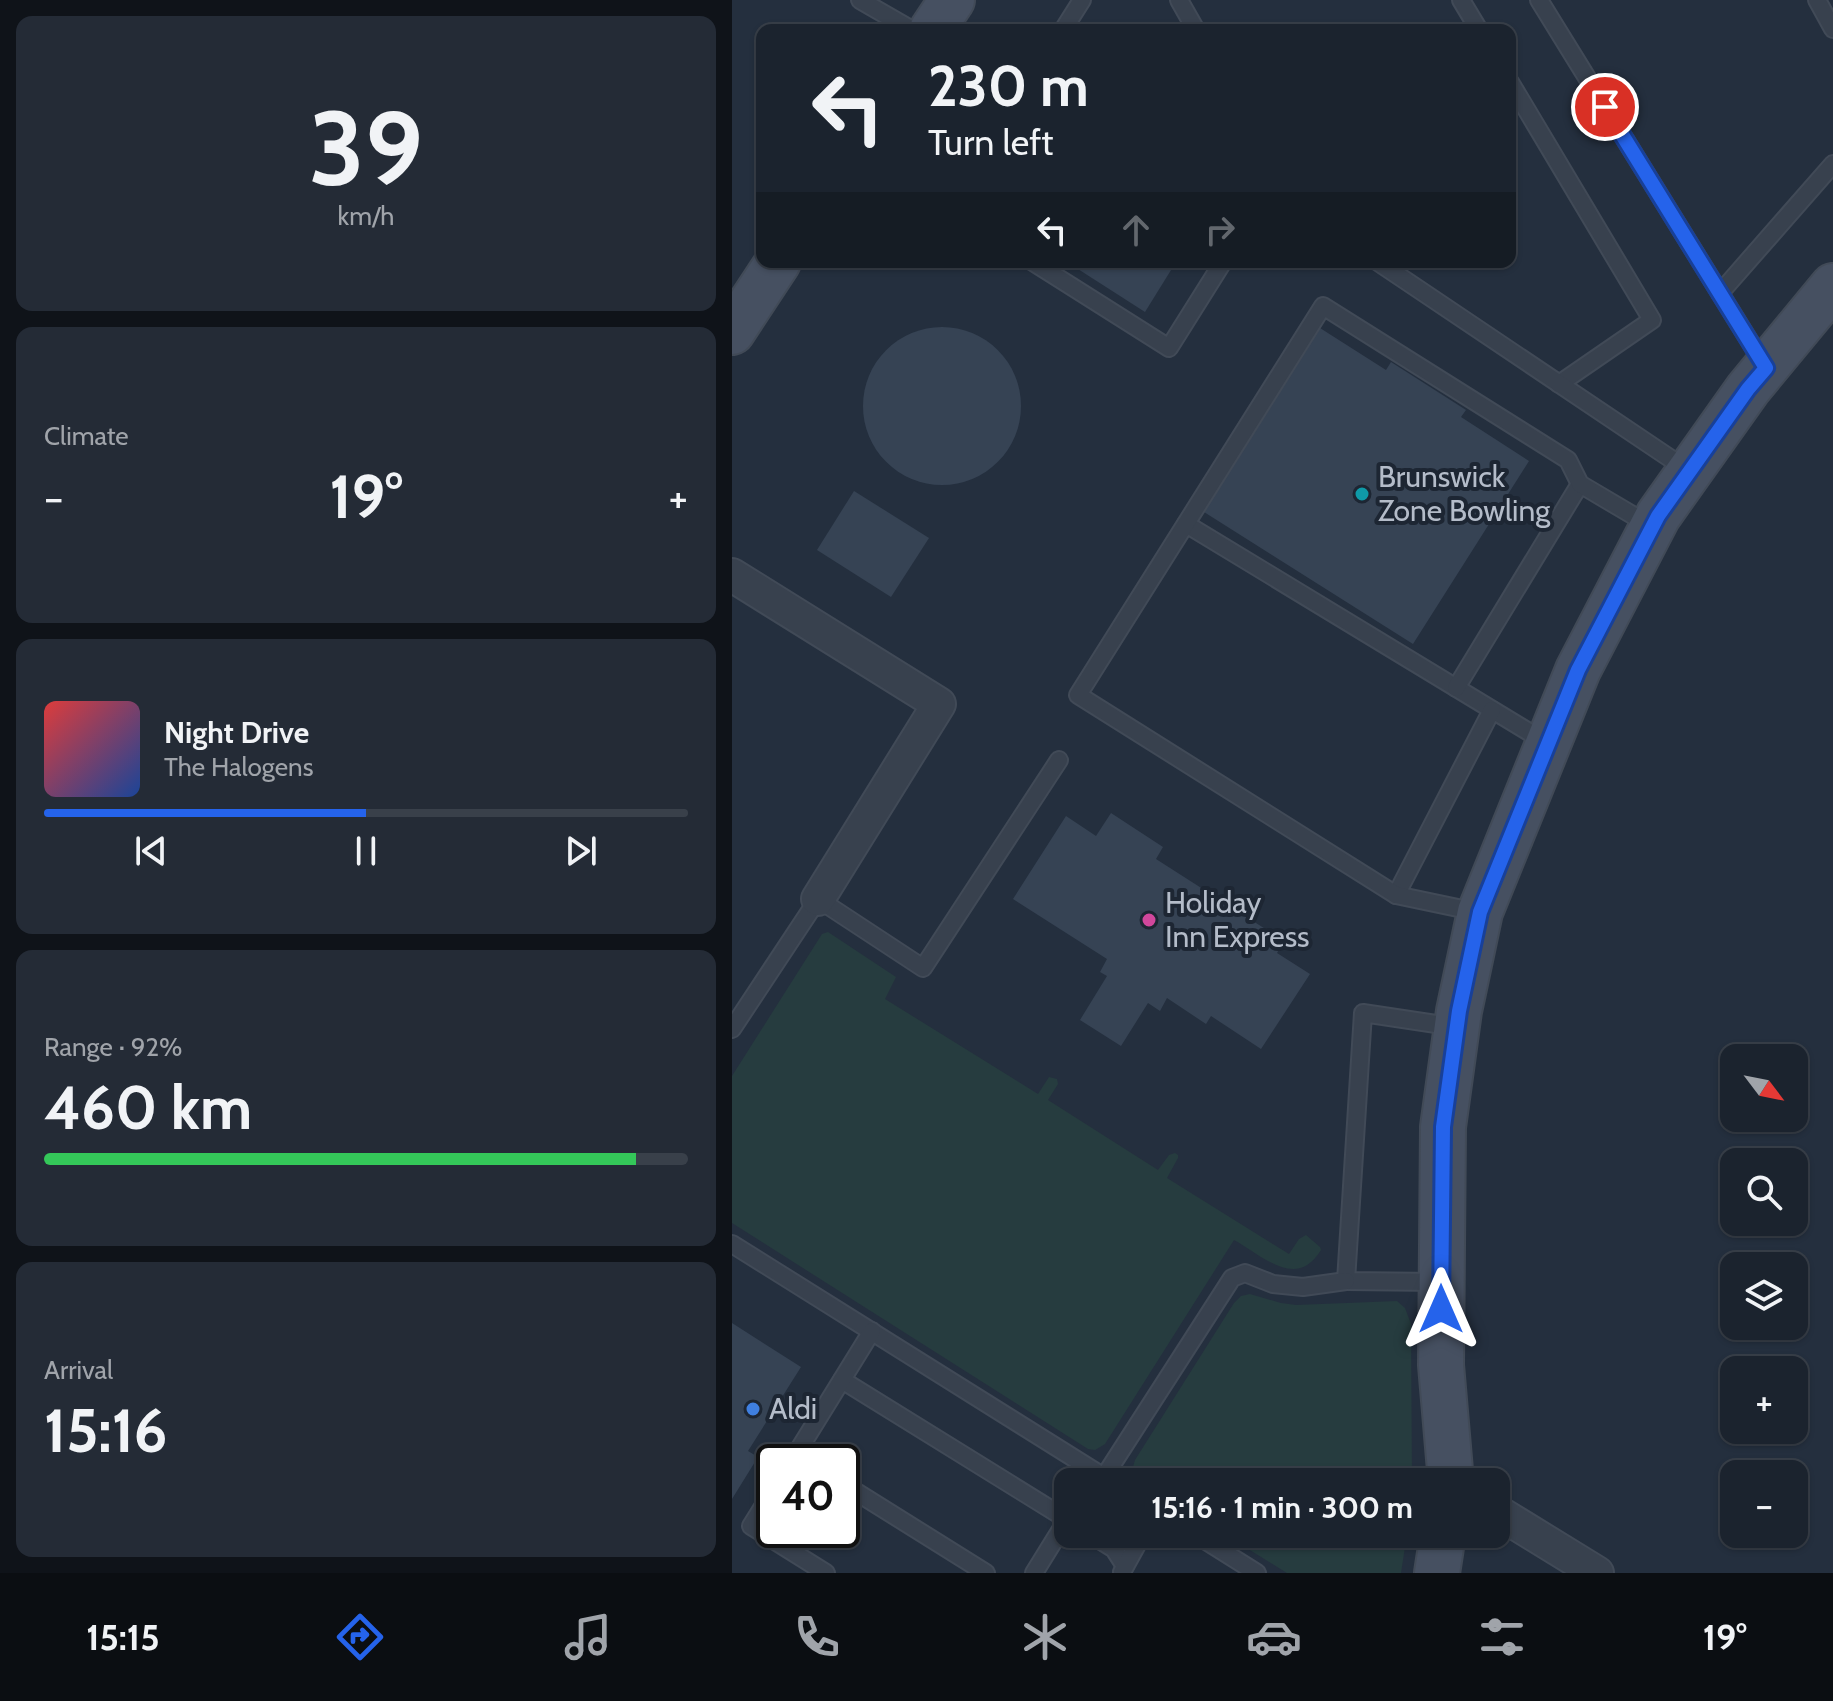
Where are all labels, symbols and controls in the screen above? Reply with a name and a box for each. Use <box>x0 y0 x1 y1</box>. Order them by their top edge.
text: 230 m <box>928 52 1089 120</box>
icon: left <box>796 56 900 160</box>
pin <box>1571 73 1639 141</box>
text: 39 <box>309 85 423 211</box>
icon: arrive <box>1583 85 1627 129</box>
text: Turn left <box>928 120 1053 164</box>
text: km/h <box>338 200 394 232</box>
icon: left <box>1030 208 1074 252</box>
icon: ahead <box>1114 208 1158 252</box>
icon: right <box>1198 208 1242 252</box>
text: Climate <box>44 420 129 452</box>
place label: Brunswick Zone Bowling <box>1378 458 1551 529</box>
text: 19° <box>329 460 403 533</box>
text: − <box>44 471 63 524</box>
text: + <box>669 471 688 524</box>
marker: Brunswick Zone Bowling <box>1353 485 1371 503</box>
text: Night Drive <box>164 714 309 751</box>
text: The Halogens <box>164 751 313 783</box>
icon: previous <box>129 829 173 873</box>
icon: pause <box>344 829 388 873</box>
icon: next <box>559 829 603 873</box>
place label: Holiday Inn Express <box>1165 884 1310 955</box>
marker: Holiday Inn Express <box>1140 911 1158 929</box>
text: Range · 92% <box>44 1031 182 1063</box>
north arrow <box>1720 1044 1808 1132</box>
map controls <box>1720 1044 1808 1548</box>
text: 460 km <box>44 1071 252 1144</box>
button: search <box>1720 1148 1808 1236</box>
button: layers <box>1720 1252 1808 1340</box>
position arrow <box>1399 1267 1483 1351</box>
text: Arrival <box>44 1354 113 1386</box>
button: + <box>1720 1356 1808 1444</box>
place label: Aldi <box>769 1390 817 1427</box>
text: 15:16 <box>44 1394 168 1467</box>
marker: Aldi <box>744 1400 762 1418</box>
speed limit sign: 40 <box>756 1444 860 1548</box>
button: − <box>1720 1460 1808 1548</box>
text: 15:16 · 1 min · 300 m <box>1151 1489 1413 1526</box>
icon: directions <box>332 1609 388 1665</box>
icon: music <box>560 1609 616 1665</box>
icon: phone <box>789 1609 845 1665</box>
icon: climate <box>1017 1609 1073 1665</box>
icon: car <box>1246 1609 1302 1665</box>
icon: filters <box>1474 1609 1530 1665</box>
text: 15:15 <box>86 1615 159 1659</box>
text: 19° <box>1703 1615 1747 1659</box>

